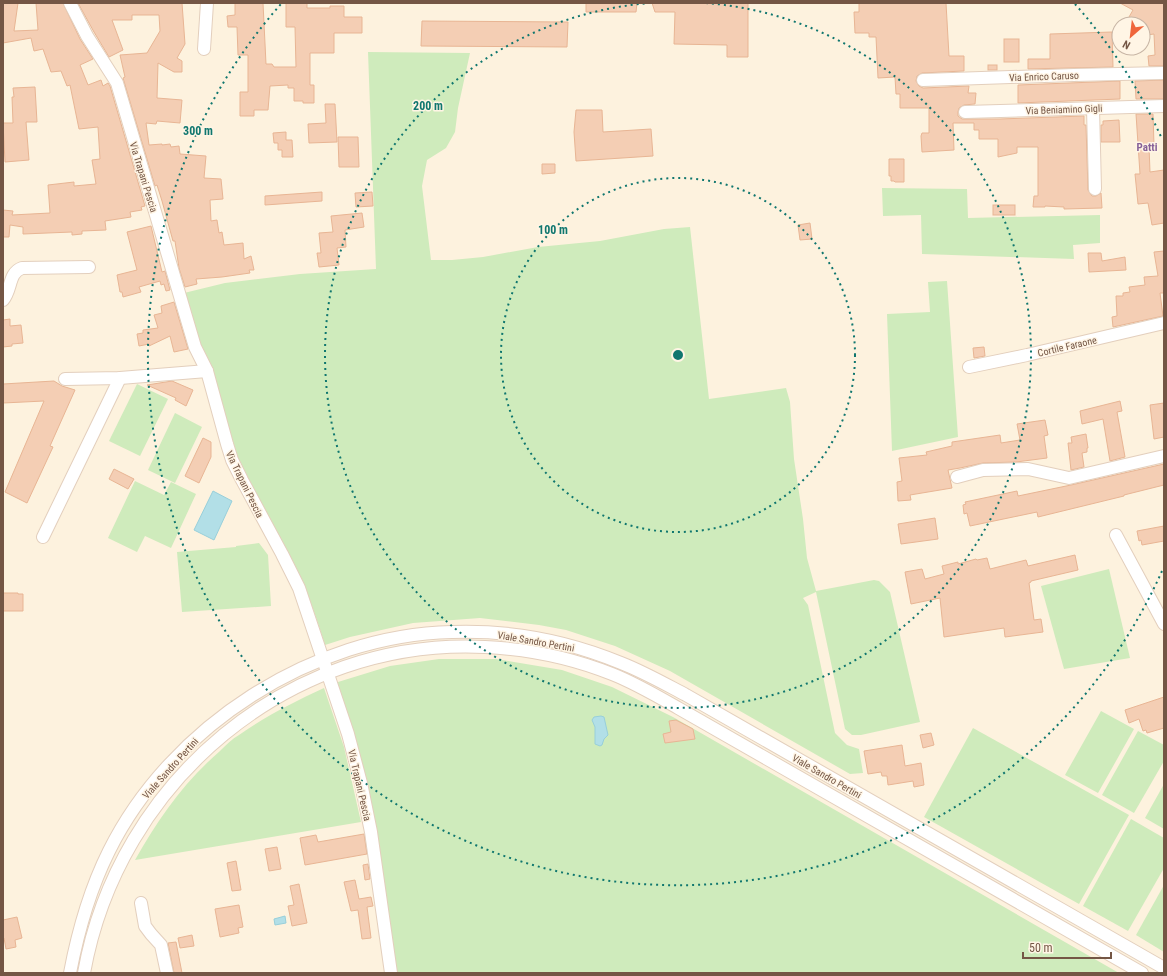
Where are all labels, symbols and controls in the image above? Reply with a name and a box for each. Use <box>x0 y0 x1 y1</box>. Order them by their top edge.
north arrow <box>1111 16 1151 56</box>
text: N <box>1120 37 1133 52</box>
street label: Via Enrico Caruso <box>1009 70 1079 83</box>
text: 200 m <box>413 99 443 113</box>
street label: Via Beniamino Gigli <box>1025 103 1103 116</box>
text: 300 m <box>183 124 213 138</box>
street label: Via Trapani Pescia <box>128 141 159 214</box>
district label: Patti <box>1137 141 1158 154</box>
text: 100 m <box>538 223 568 237</box>
street label: Cortile Faraone <box>1037 334 1098 359</box>
centre of rings <box>671 348 685 362</box>
street label: Via Trapani Pescia <box>224 449 266 520</box>
street label: Viale Sandro Pertini <box>497 629 575 654</box>
street label: Viale Sandro Pertini <box>140 736 201 801</box>
street label: Via Trapani Pescia <box>346 748 373 822</box>
street label: Viale Sandro Pertini <box>790 752 863 801</box>
scale bar <box>1023 934 1111 960</box>
text: 50 m <box>1029 941 1053 955</box>

